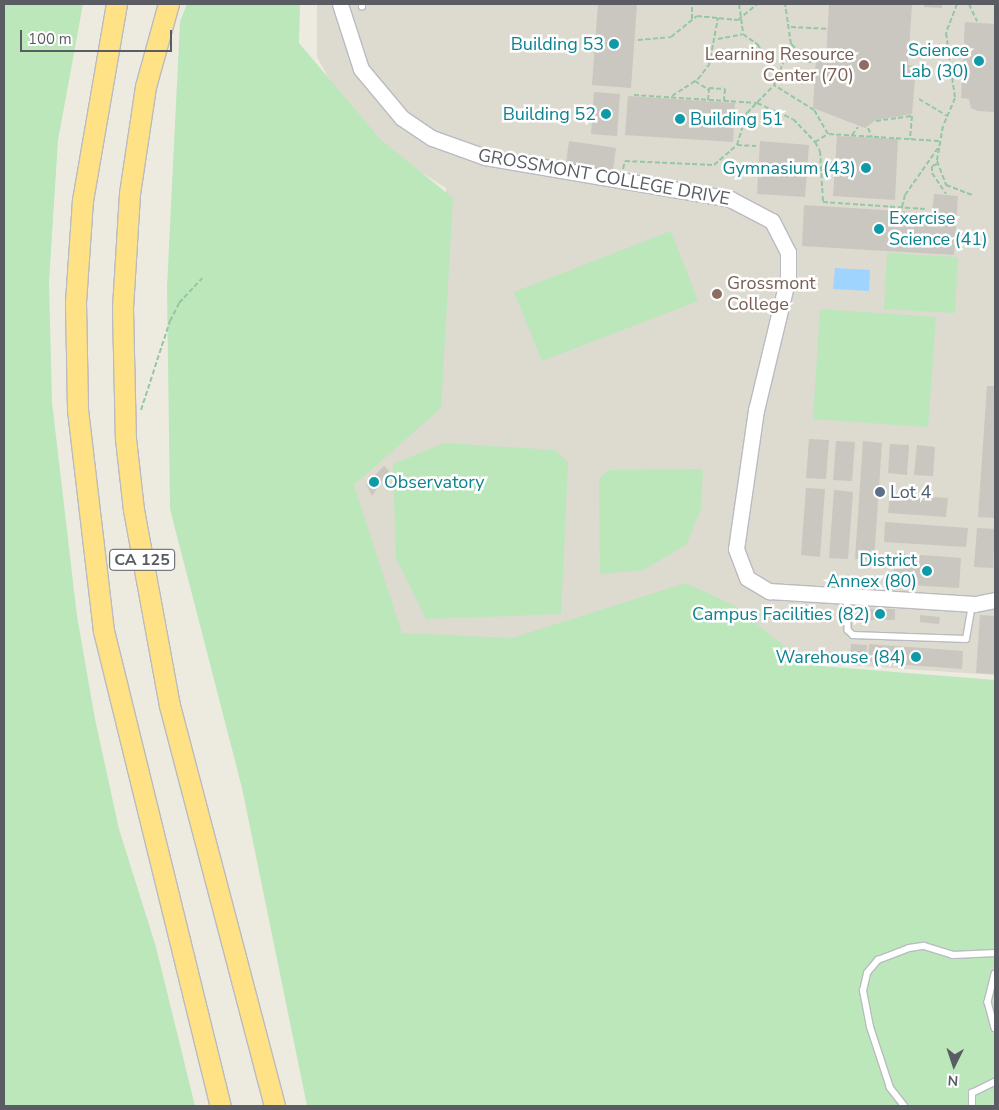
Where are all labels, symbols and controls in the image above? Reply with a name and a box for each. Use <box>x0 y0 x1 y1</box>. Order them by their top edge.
scale bar <box>22 20 175 52</box>
text: 100 m <box>28 29 72 49</box>
place label: Building 53 <box>511 33 604 55</box>
marker: Building 53 <box>608 38 620 50</box>
place label: Science Lab (30) <box>902 40 969 82</box>
place label: Learning Resource Center (70) <box>705 44 854 86</box>
marker: Science Lab (30) <box>973 55 985 67</box>
marker: Learning Resource Center (70) <box>858 59 870 71</box>
place label: Building 52 <box>503 103 596 125</box>
marker: Building 52 <box>600 108 612 120</box>
place label: Building 51 <box>690 108 783 130</box>
marker: Building 51 <box>674 113 686 125</box>
street label: GROSSMONT COLLEGE DRIVE <box>476 144 732 210</box>
place label: Gymnasium (43) <box>723 157 856 179</box>
marker: Gymnasium (43) <box>860 162 872 174</box>
place label: Exercise Science (41) <box>889 208 988 250</box>
marker: Exercise Science (41) <box>873 223 885 235</box>
place label: Grossmont College <box>727 273 816 316</box>
marker: Grossmont College <box>711 288 723 300</box>
place label: Observatory <box>384 471 485 493</box>
marker: Observatory <box>368 476 380 488</box>
place label: Lot 4 <box>890 481 931 503</box>
marker: Lot 4 <box>874 486 886 498</box>
road number: CA 125 <box>108 546 176 574</box>
place label: District Annex (80) <box>827 550 917 592</box>
marker: District Annex (80) <box>921 565 933 577</box>
place label: Campus Facilities (82) <box>692 603 870 625</box>
marker: Campus Facilities (82) <box>874 608 886 620</box>
place label: Warehouse (84) <box>776 646 906 668</box>
marker: Warehouse (84) <box>910 651 922 663</box>
north arrow <box>929 1040 979 1090</box>
text: N <box>947 1071 959 1090</box>

